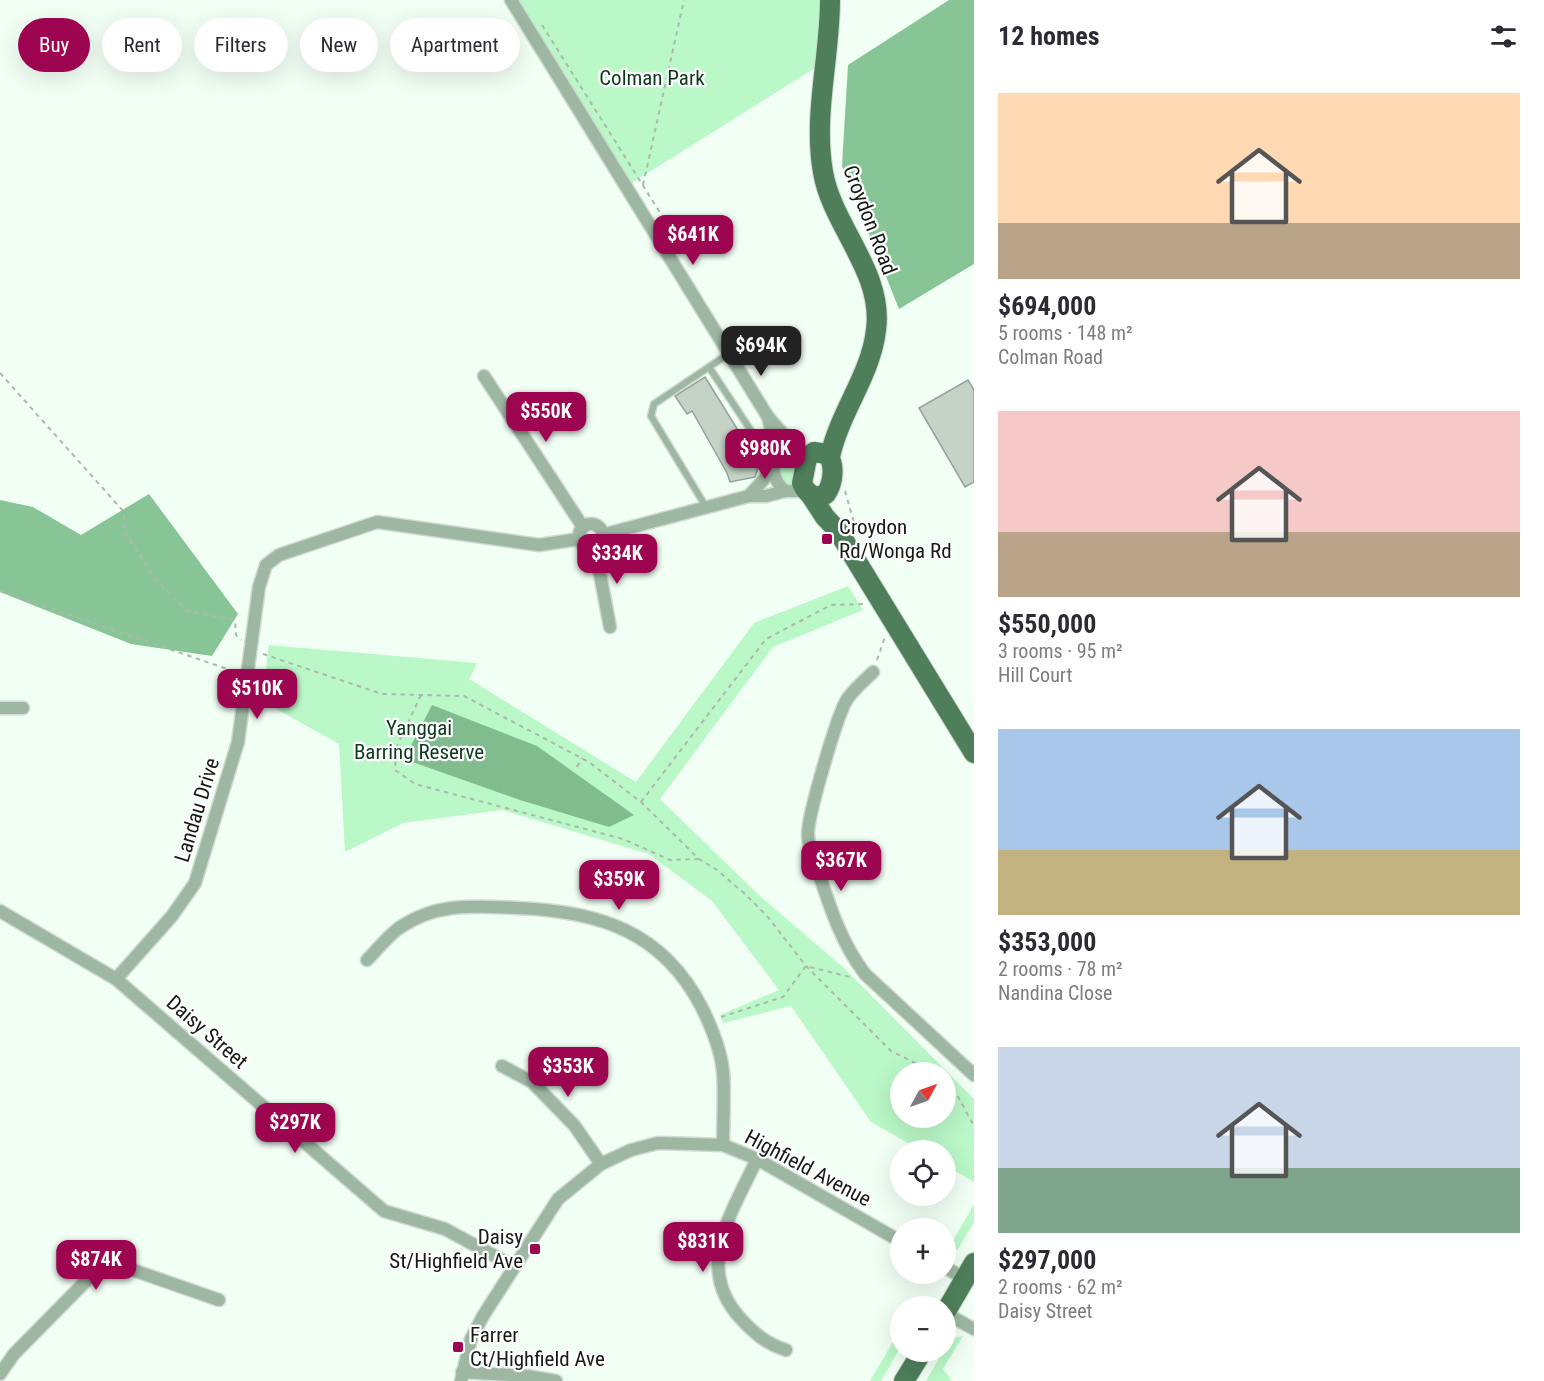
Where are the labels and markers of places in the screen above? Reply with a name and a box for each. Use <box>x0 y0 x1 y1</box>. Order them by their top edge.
pin: $641K <box>651 215 735 266</box>
pin: $694K <box>719 326 803 377</box>
pin: $550K <box>504 392 588 443</box>
pin: $980K <box>723 429 807 480</box>
place label: Croydon Rd/Wonga Rd <box>839 515 952 563</box>
marker: Croydon Rd/Wonga Rd <box>820 532 834 546</box>
pin: $334K <box>575 534 659 585</box>
pin: $510K <box>215 669 299 720</box>
pin: $367K <box>799 841 883 892</box>
pin: $359K <box>577 860 661 911</box>
pin: $353K <box>526 1047 610 1098</box>
pin: $297K <box>253 1103 337 1154</box>
pin: $831K <box>661 1222 745 1273</box>
place label: Daisy St/Highfield Ave <box>389 1225 523 1273</box>
pin: $874K <box>54 1240 138 1291</box>
marker: Daisy St/Highfield Ave <box>528 1242 542 1256</box>
place label: Farrer Ct/Highfield Ave <box>470 1323 605 1371</box>
marker: Farrer Ct/Highfield Ave <box>451 1340 465 1354</box>

